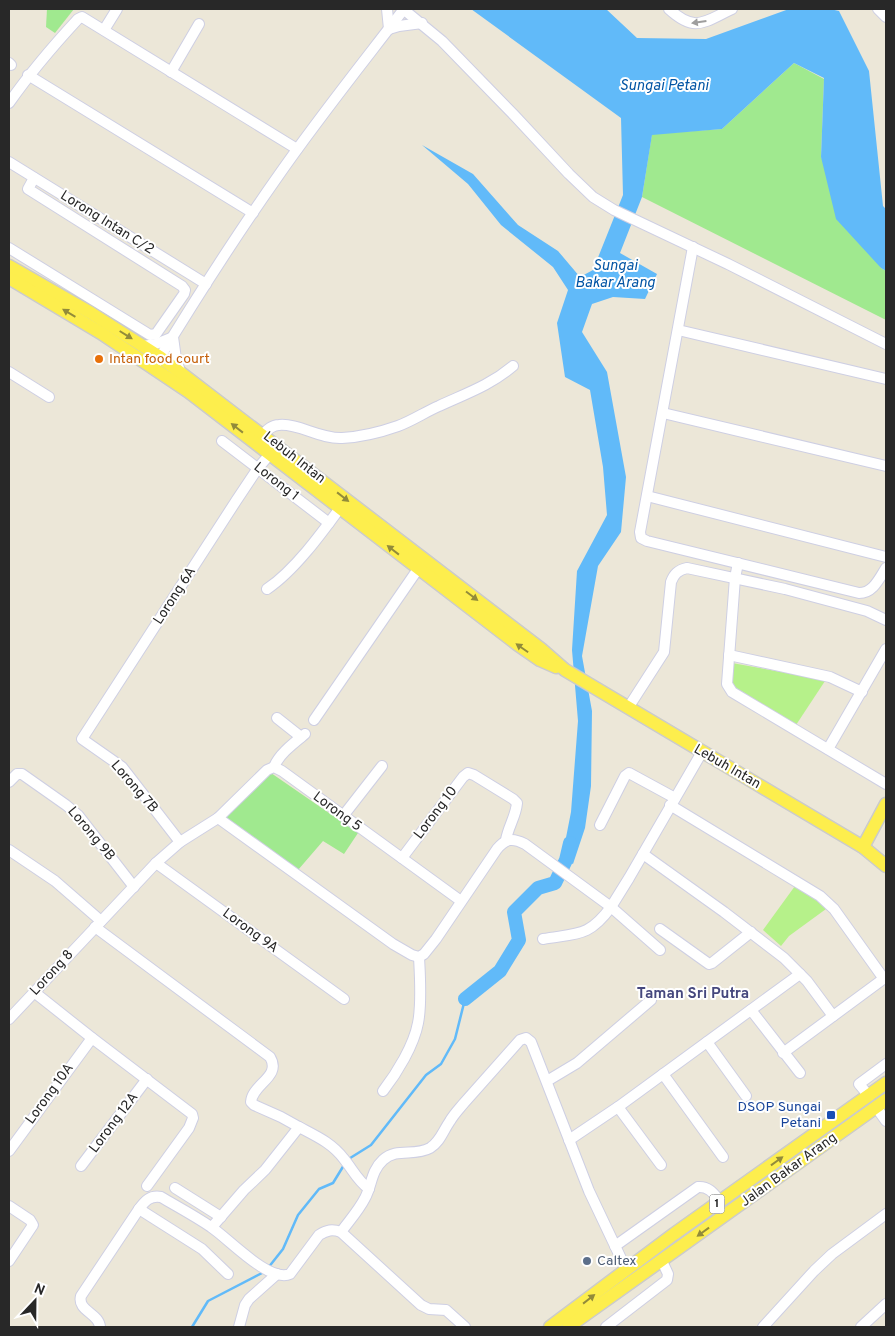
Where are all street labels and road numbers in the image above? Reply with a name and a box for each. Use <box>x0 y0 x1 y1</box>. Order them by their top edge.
street label: Lorong Intan C/2 <box>57 187 157 259</box>
street label: Lebuh Intan <box>259 428 329 488</box>
street label: Lorong 1 <box>250 459 302 505</box>
street label: Lorong 6A <box>150 564 200 628</box>
street label: Lebuh Intan <box>690 741 764 793</box>
street label: Lorong 7B <box>107 757 161 817</box>
street label: Lorong 10 <box>411 783 461 843</box>
street label: Lorong 5 <box>309 789 365 835</box>
street label: Lorong 9B <box>64 804 118 864</box>
street label: Lorong 9A <box>219 905 281 957</box>
street label: Lorong 8 <box>27 947 77 999</box>
street label: Lorong 10A <box>22 1060 78 1128</box>
street label: Lorong 12A <box>86 1090 142 1156</box>
street label: Jalan Bakar Arang <box>737 1129 841 1211</box>
road number: 1 <box>710 1194 724 1214</box>

